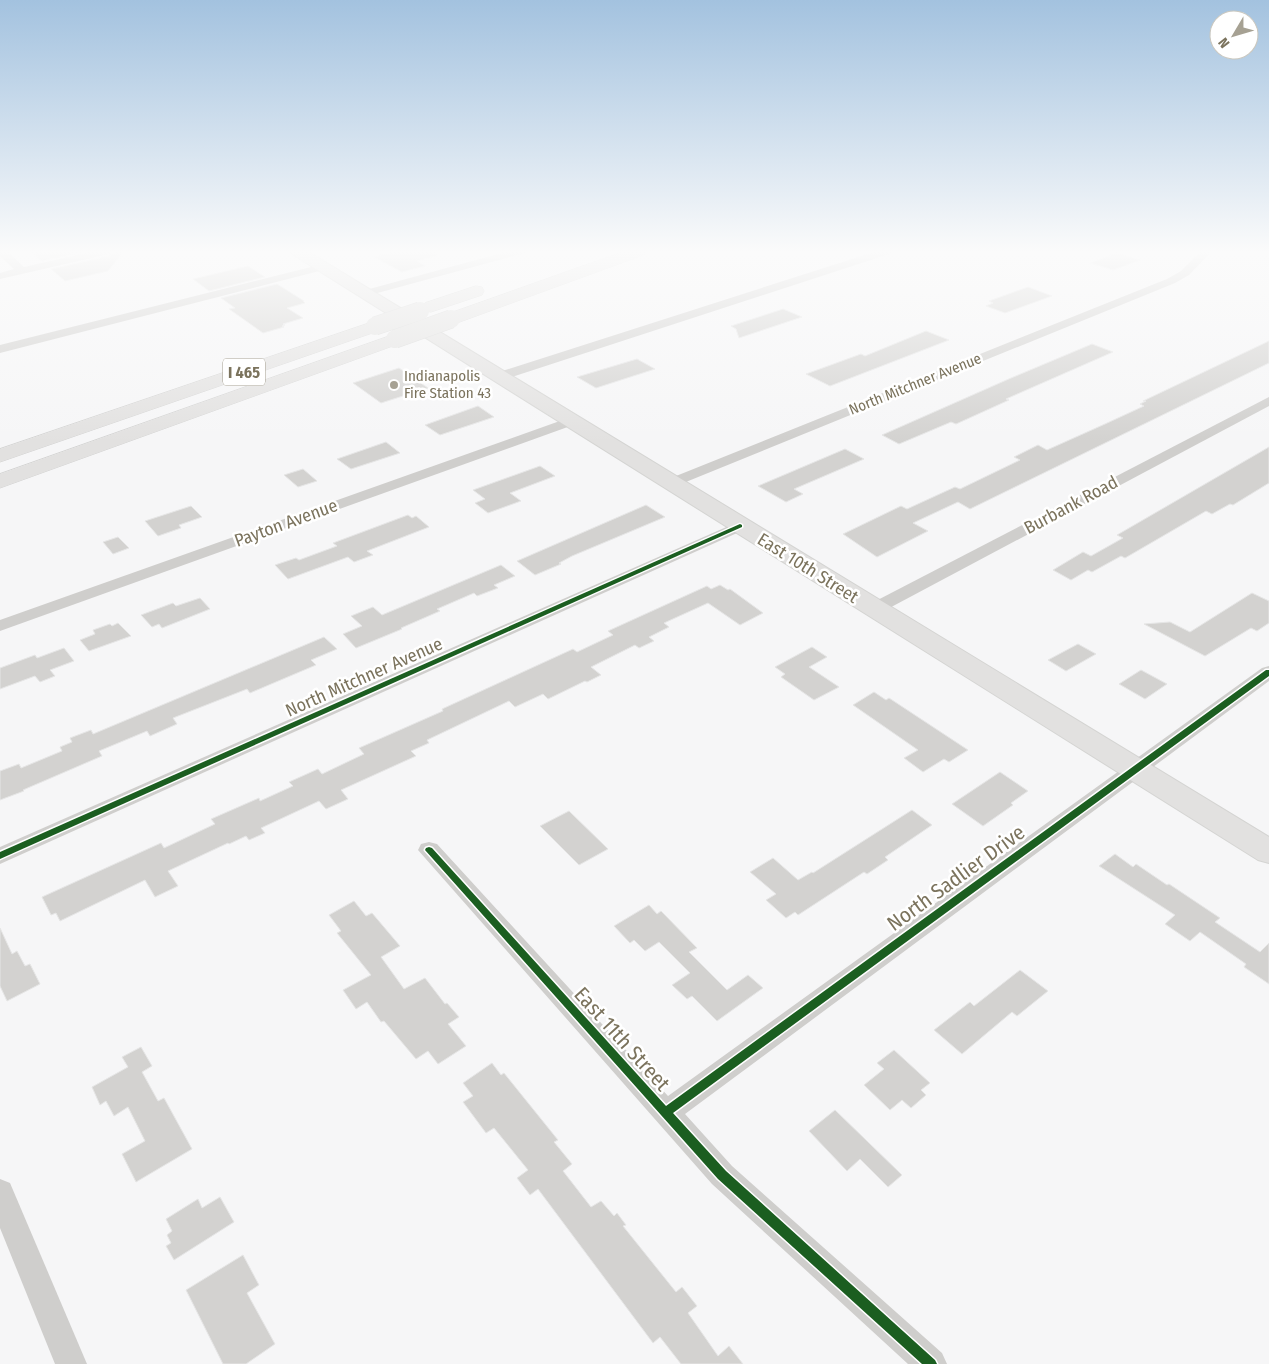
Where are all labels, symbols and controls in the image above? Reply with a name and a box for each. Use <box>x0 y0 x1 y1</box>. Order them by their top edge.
north arrow <box>1209 10 1259 60</box>
text: N <box>1215 34 1233 51</box>
street label: North Mitchner Avenue <box>846 349 984 419</box>
road number: I 465 <box>223 358 265 386</box>
place label: Indianapolis Fire Station 43 <box>404 367 491 402</box>
marker: Indianapolis Fire Station 43 <box>388 379 400 391</box>
street label: Burbank Road <box>1020 471 1122 539</box>
street label: Payton Avenue <box>232 494 341 552</box>
street label: East 10th Street <box>753 528 863 608</box>
street label: North Mitchner Avenue <box>282 632 446 722</box>
street label: North Sadlier Drive <box>882 819 1030 937</box>
street label: East 11th Street <box>568 982 676 1097</box>

